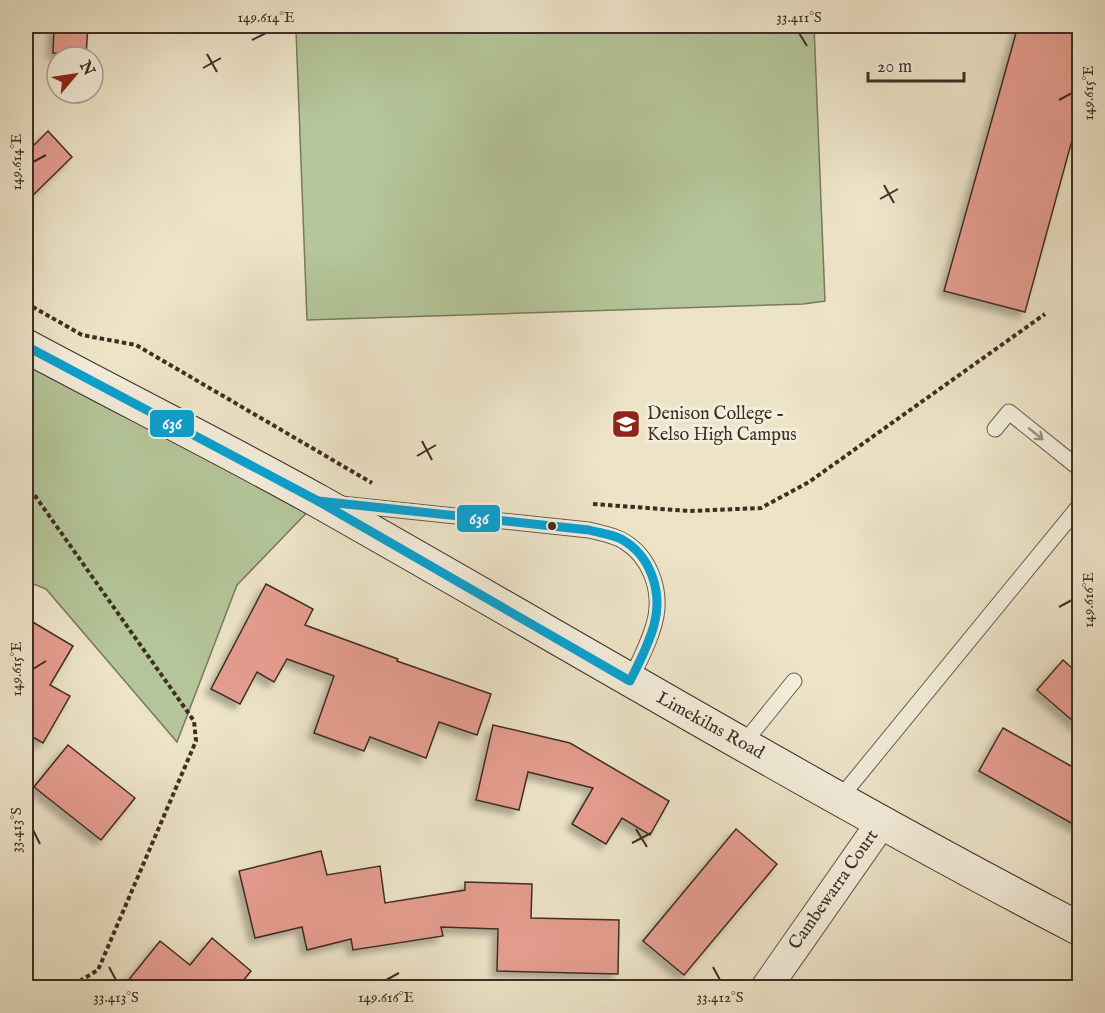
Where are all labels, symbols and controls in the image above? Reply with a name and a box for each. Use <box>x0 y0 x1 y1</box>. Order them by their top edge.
text: 149.614°E <box>237 8 295 27</box>
text: 33.411°S <box>776 8 822 27</box>
north arrow <box>45 45 105 105</box>
scale bar <box>868 45 964 83</box>
text: 20 m <box>877 56 912 79</box>
text: N <box>74 57 99 80</box>
text: 149.615°E <box>1079 65 1098 121</box>
text: 149.614°E <box>7 133 26 191</box>
place label: Denison College - Kelso High Campus <box>647 403 797 447</box>
school or university icon: Denison College - Kelso High Campus <box>610 408 642 440</box>
line badge: 636 <box>149 409 195 438</box>
text: 636 <box>162 415 183 435</box>
one-way arrow <box>1028 427 1044 440</box>
line badge: 636 <box>456 504 501 533</box>
text: 636 <box>469 510 490 530</box>
unlabelled marker <box>546 520 558 532</box>
text: 149.616°E <box>1079 572 1098 628</box>
text: 149.615°E <box>7 641 26 697</box>
street label: Limekilns Road <box>652 687 768 765</box>
text: 33.413°S <box>7 807 26 853</box>
street label: Cambewarra Court <box>784 825 884 955</box>
text: 33.413°S <box>93 988 139 1007</box>
text: 149.616°E <box>358 988 414 1007</box>
text: 33.412°S <box>697 988 743 1007</box>

